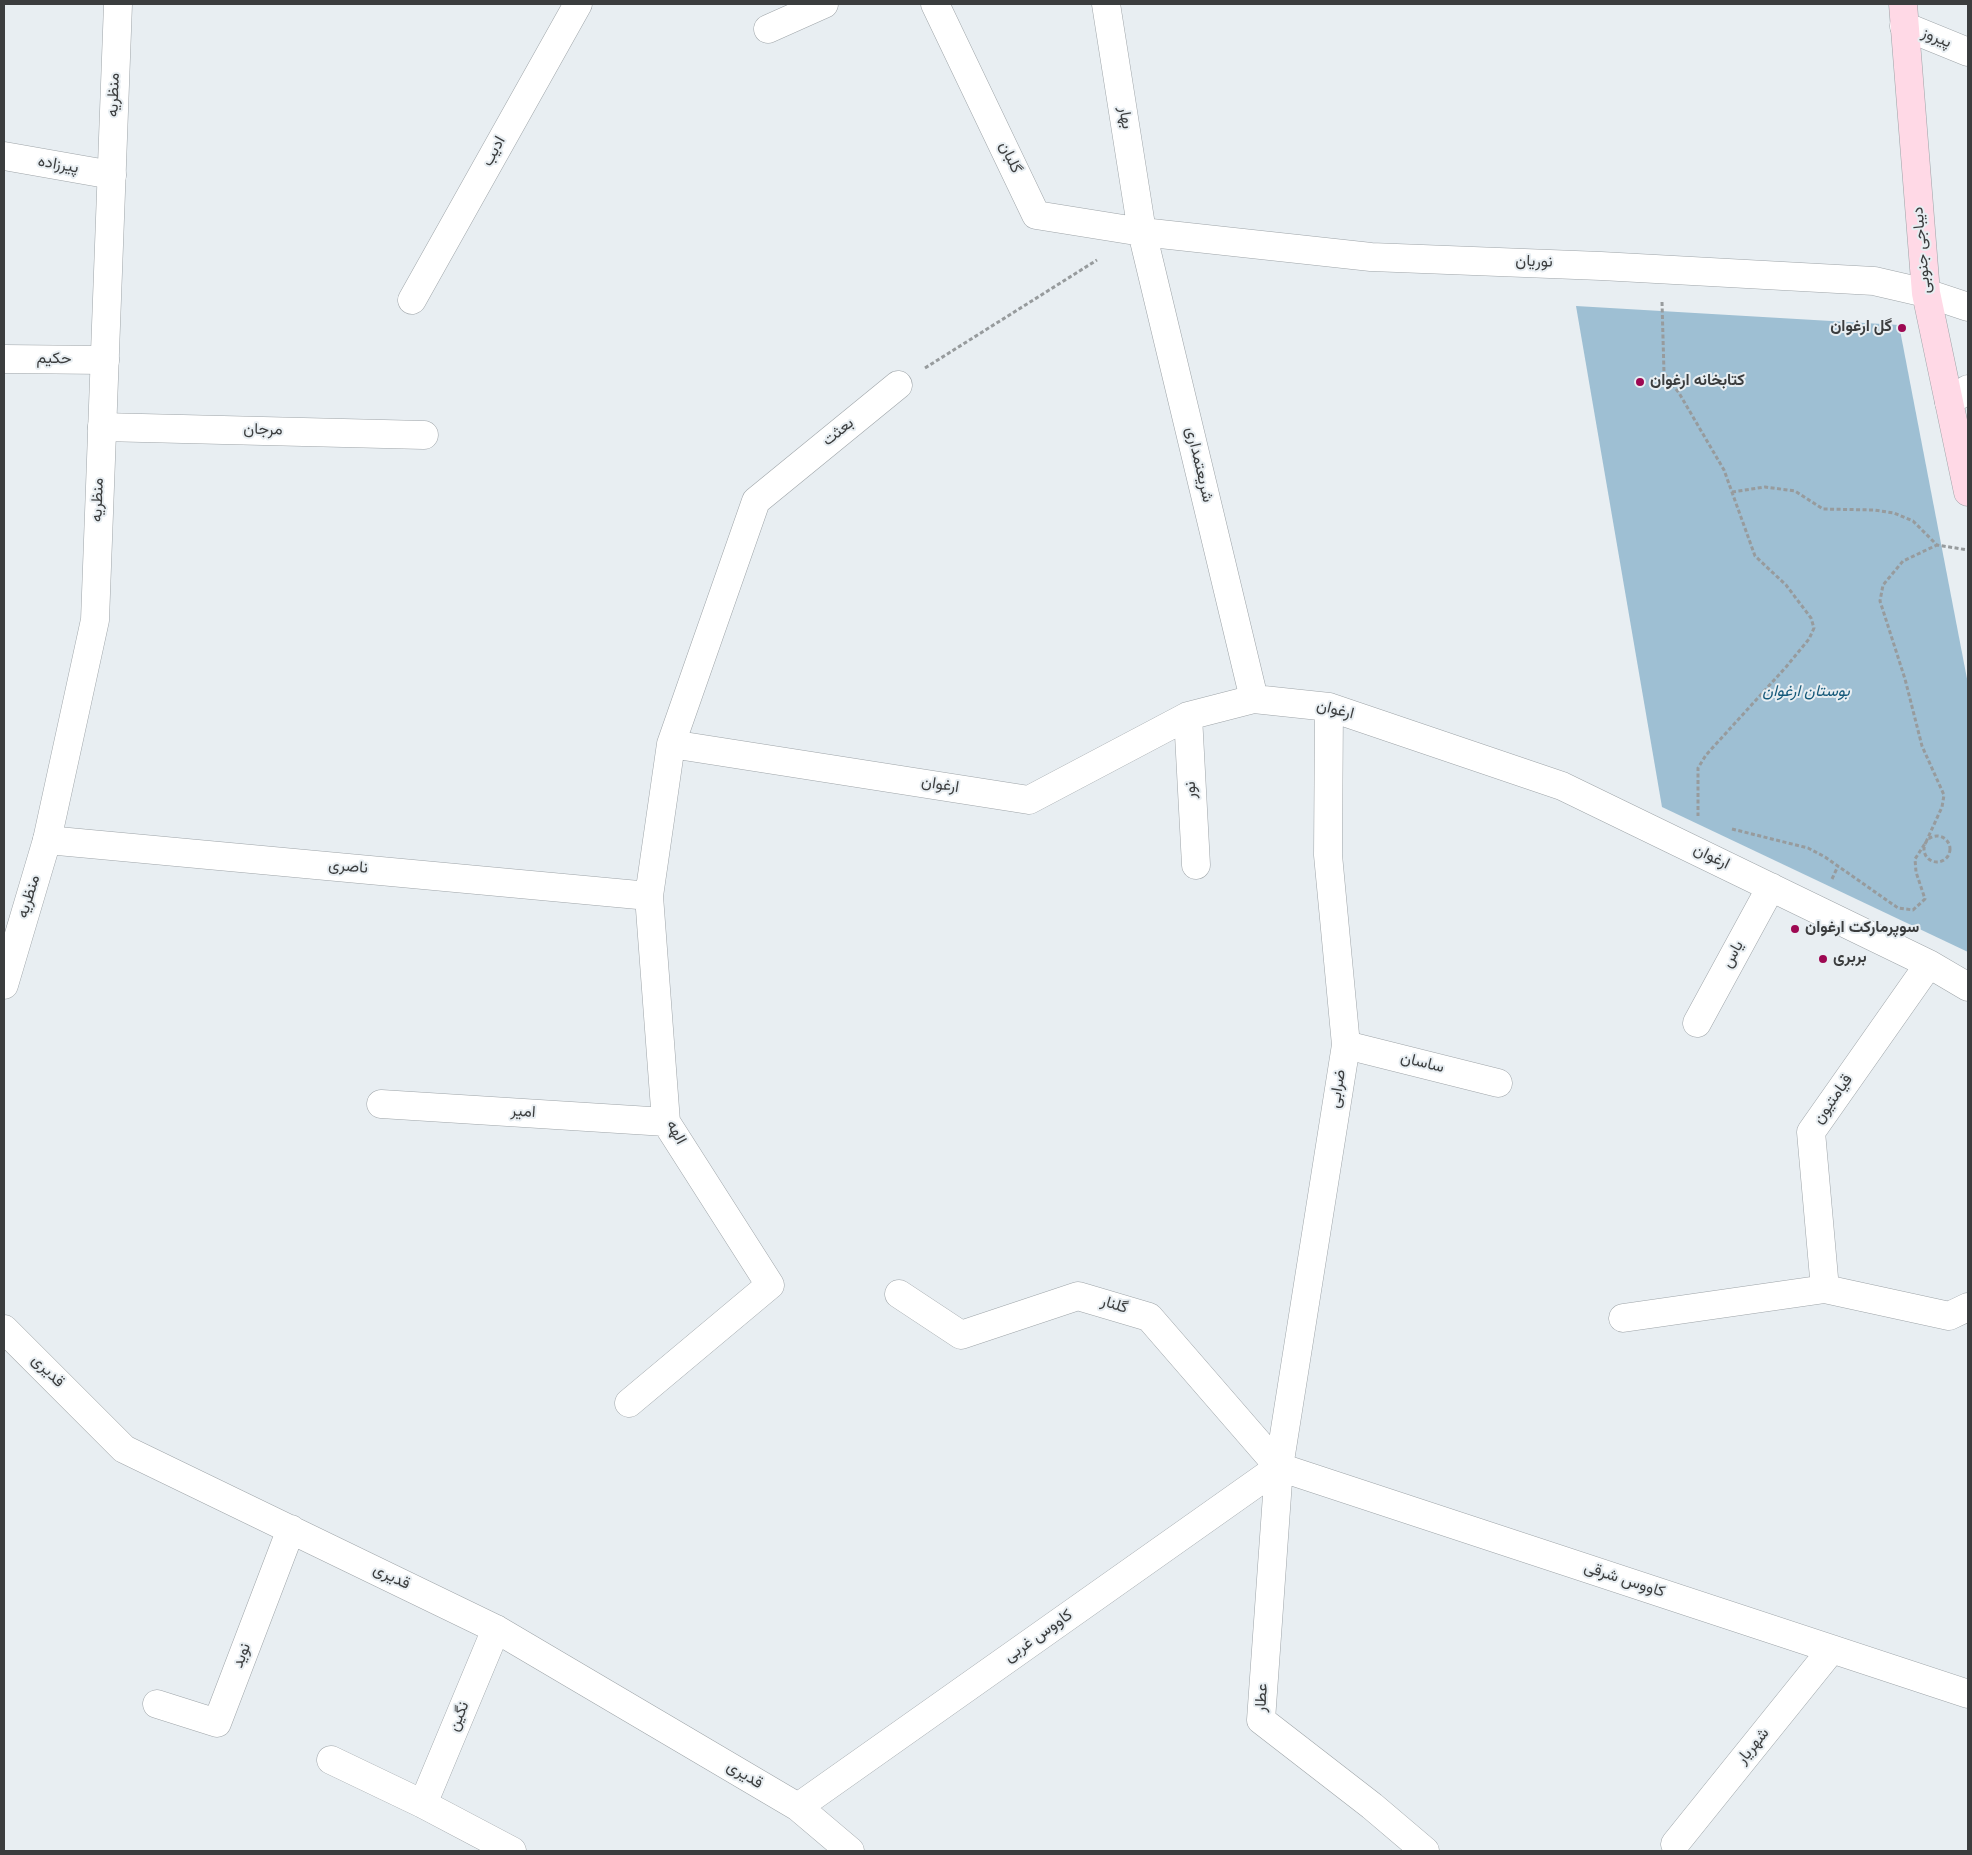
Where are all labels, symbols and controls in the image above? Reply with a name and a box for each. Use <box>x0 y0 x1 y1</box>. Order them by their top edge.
street label: پیروز <box>1918 24 1954 54</box>
street label: منظریه <box>105 73 125 117</box>
street label: بهار <box>1113 105 1135 131</box>
street label: ادیب <box>479 134 511 170</box>
street label: گلبان <box>993 139 1025 177</box>
street label: پیرزاده <box>36 153 80 179</box>
street label: دیباجی جنوبی <box>1910 206 1936 294</box>
street label: نوریان <box>1515 253 1553 273</box>
place label: گل ارغوان <box>1830 318 1892 338</box>
marker: گل ارغوان <box>1896 322 1908 334</box>
street label: حکیم <box>36 350 72 370</box>
place label: کتابخانه ارغوان <box>1650 372 1745 392</box>
marker: کتابخانه ارغوان <box>1634 376 1646 388</box>
street label: بعثت <box>820 415 858 451</box>
street label: مرجان <box>243 421 283 441</box>
street label: شریعتمداری <box>1180 425 1216 505</box>
street label: منظریه <box>89 478 109 522</box>
park label: بوستان ارغوان <box>1762 683 1850 703</box>
street label: ارغوان <box>1314 697 1356 725</box>
street label: ارغوان <box>920 774 960 798</box>
street label: نور <box>1182 781 1202 799</box>
street label: ارغوان <box>1690 841 1732 875</box>
street label: ناصری <box>327 857 369 879</box>
street label: منظریه <box>14 873 46 921</box>
place label: سوپرمارکت ارغوان <box>1805 919 1919 939</box>
marker: سوپرمارکت ارغوان <box>1789 923 1801 935</box>
street label: یاس <box>1719 938 1749 972</box>
place label: بربری <box>1833 949 1867 969</box>
marker: بربری <box>1817 953 1829 965</box>
street label: ساسان <box>1398 1049 1446 1079</box>
street label: ضرابی <box>1326 1068 1352 1110</box>
street label: قیامتیون <box>1810 1071 1858 1129</box>
street label: امیر <box>510 1103 536 1123</box>
street label: الهه <box>661 1118 689 1148</box>
street label: گلنار <box>1098 1293 1130 1319</box>
street label: قدیری <box>26 1351 68 1393</box>
street label: کاووس شرقی <box>1581 1559 1667 1603</box>
street label: قدیری <box>369 1561 413 1595</box>
street label: کاووس غربی <box>1001 1606 1077 1668</box>
street label: نوید <box>230 1641 256 1671</box>
street label: عطار <box>1253 1683 1273 1713</box>
street label: نگین <box>445 1699 475 1735</box>
street label: شهریار <box>1734 1725 1774 1769</box>
street label: قدیری <box>722 1758 766 1794</box>

